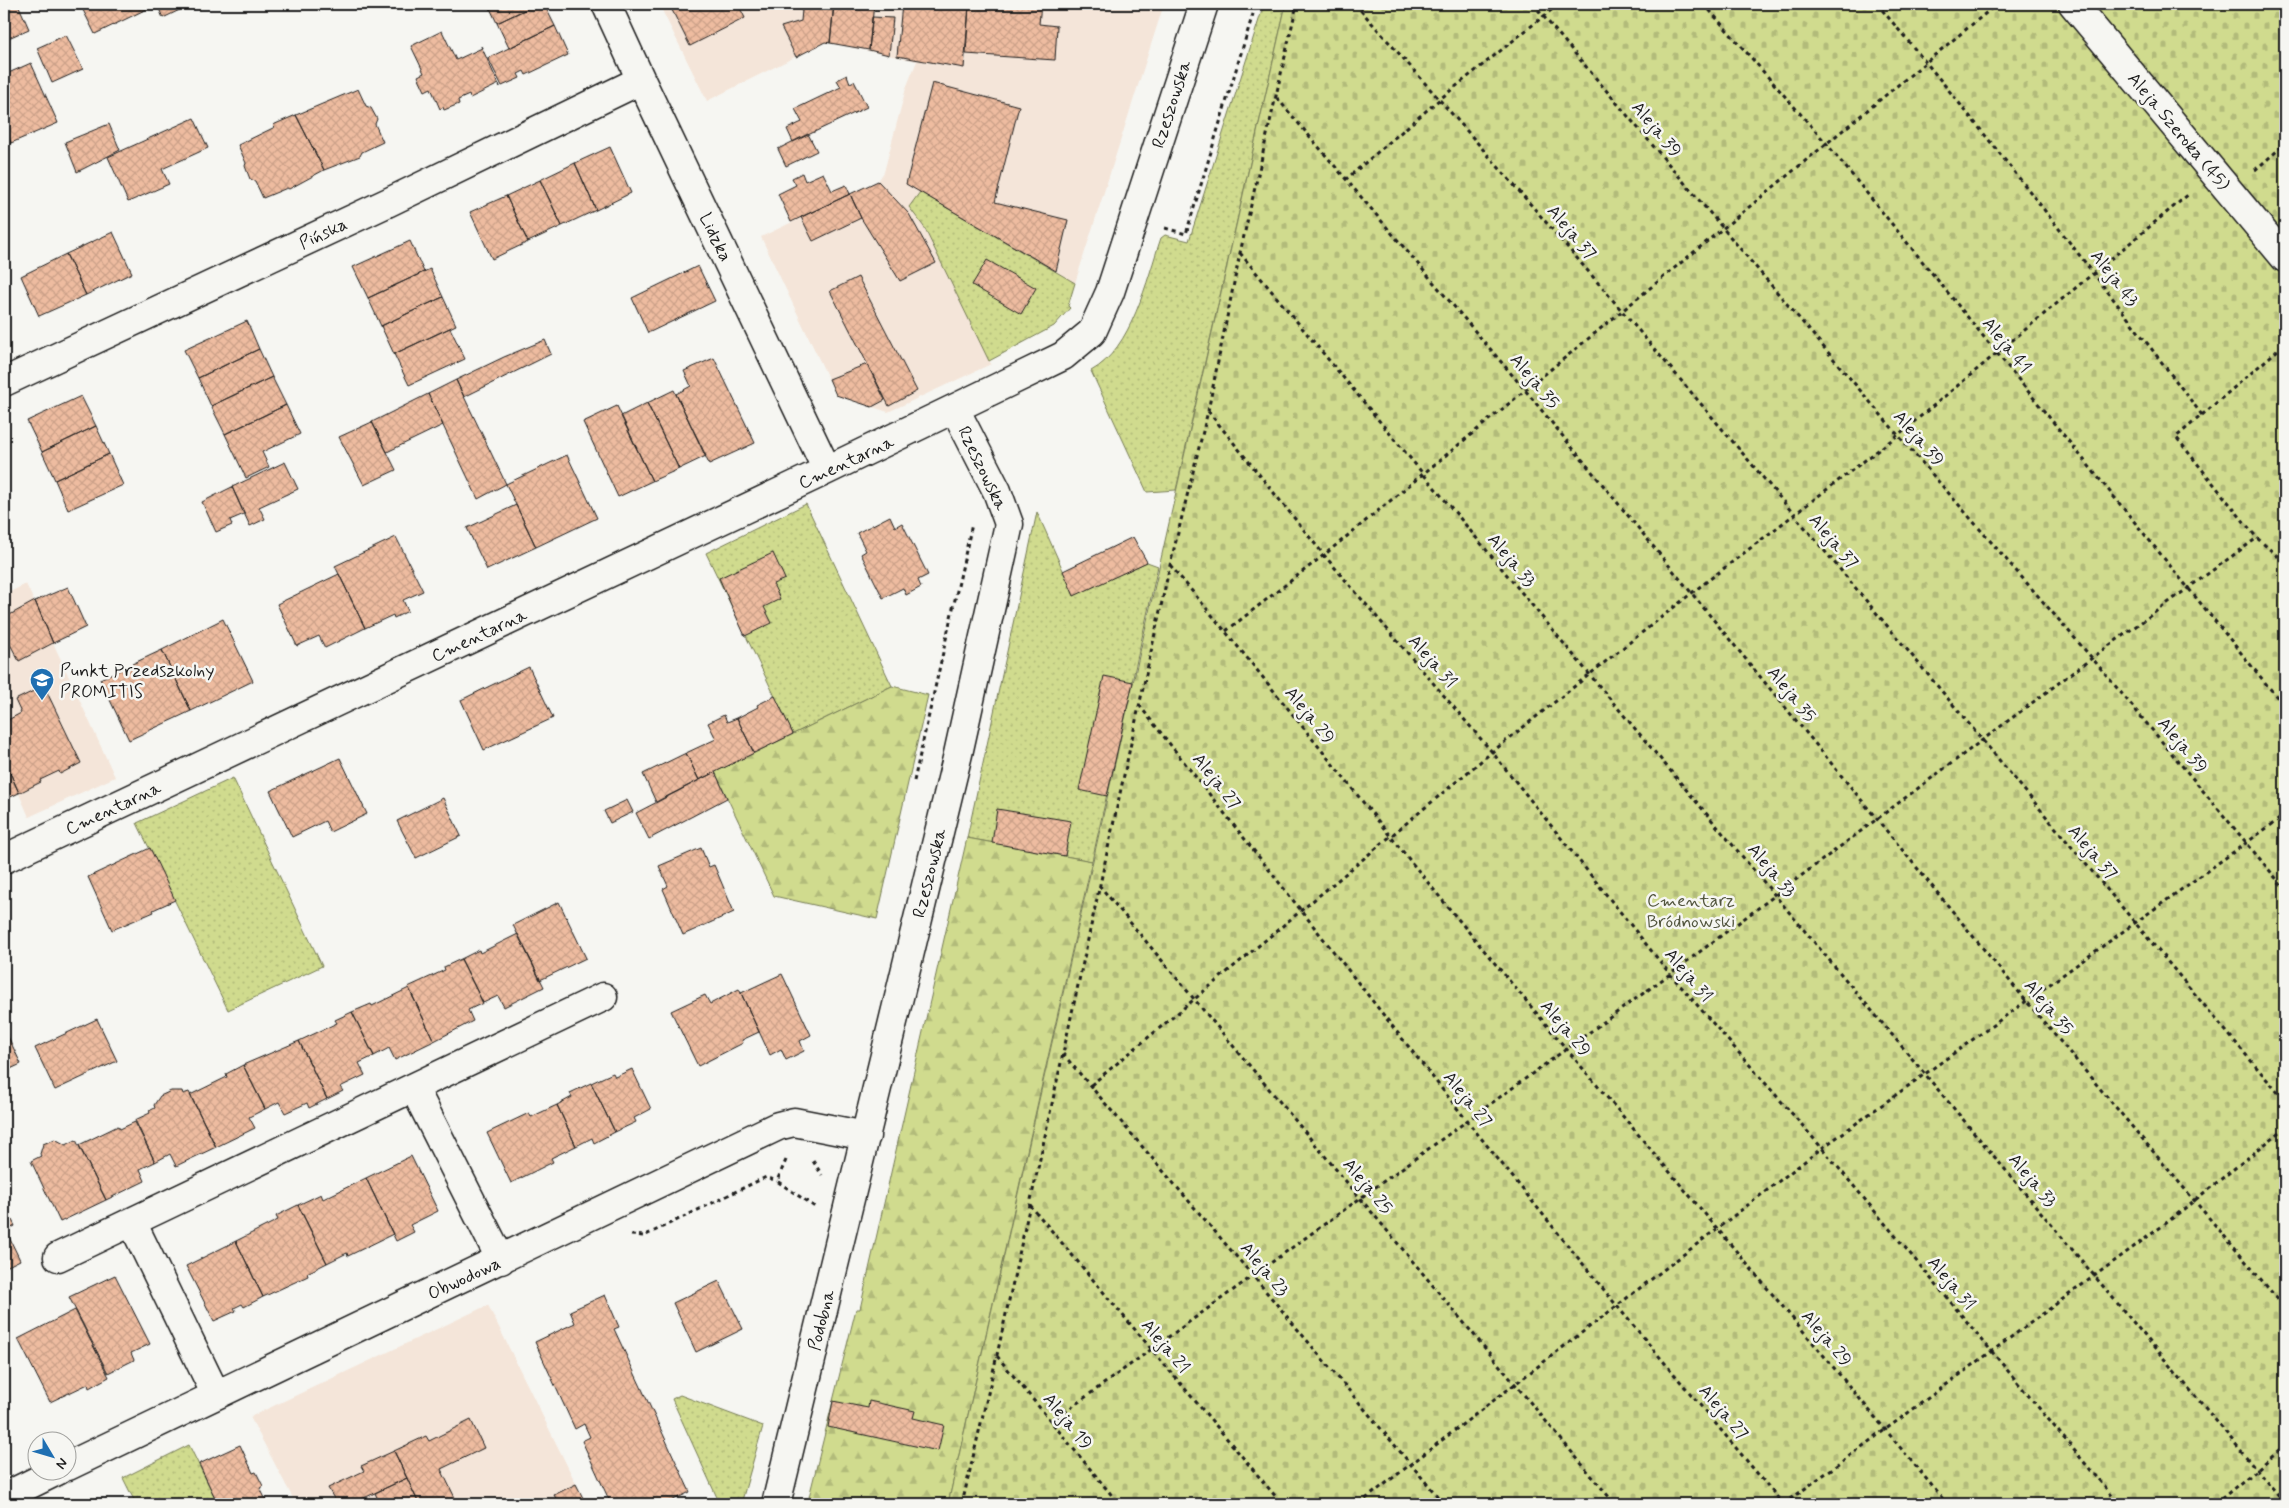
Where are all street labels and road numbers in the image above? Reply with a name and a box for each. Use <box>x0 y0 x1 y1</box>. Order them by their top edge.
street label: Rzeszowska <box>1146 57 1197 151</box>
street label: Aleja Szeroka (45) <box>2122 67 2235 196</box>
street label: Aleja 39 <box>1626 96 1687 163</box>
street label: Aleja 37 <box>1541 200 1601 265</box>
street label: Lidzka <box>693 209 737 266</box>
street label: Pińska <box>295 212 351 255</box>
street label: Aleja 43 <box>2085 245 2144 312</box>
street label: Aleja 41 <box>1976 313 2036 379</box>
street label: Aleja 35 <box>1504 349 1564 414</box>
street label: Aleja 39 <box>1887 406 1949 472</box>
street label: Rzeszowska <box>951 422 1013 515</box>
street label: Cmentarna <box>795 430 898 495</box>
street label: Aleja 37 <box>1803 509 1863 574</box>
street label: Aleja 33 <box>1482 529 1541 593</box>
street label: Cmentarna <box>428 603 531 668</box>
street label: Aleja 31 <box>1402 630 1462 693</box>
street label: Aleja 35 <box>1761 662 1821 728</box>
street label: Aleja 29 <box>1279 682 1340 749</box>
street label: Aleja 39 <box>2152 712 2213 779</box>
street label: Aleja 27 <box>1187 748 1246 815</box>
street label: Cmentarna <box>62 776 165 841</box>
street label: Aleja 37 <box>2062 820 2122 885</box>
street label: Rzeszowska <box>907 826 953 920</box>
street label: Aleja 33 <box>1742 839 1801 903</box>
street label: Aleja 31 <box>1659 944 1718 1008</box>
street label: Aleja 35 <box>2018 975 2078 1040</box>
street label: Aleja 29 <box>1534 995 1596 1062</box>
street label: Aleja 27 <box>1437 1067 1497 1133</box>
street label: Aleja 33 <box>2003 1149 2062 1213</box>
street label: Aleja 25 <box>1337 1154 1398 1220</box>
street label: Aleja 23 <box>1234 1237 1294 1302</box>
street label: Obwodowa <box>424 1252 505 1306</box>
street label: Aleja 31 <box>1922 1252 1981 1316</box>
street label: Podobna <box>803 1287 841 1353</box>
street label: Aleja 29 <box>1795 1305 1857 1372</box>
street label: Aleja 21 <box>1135 1314 1195 1379</box>
street label: Aleja 27 <box>1693 1380 1753 1445</box>
street label: Aleja 19 <box>1037 1388 1097 1455</box>

